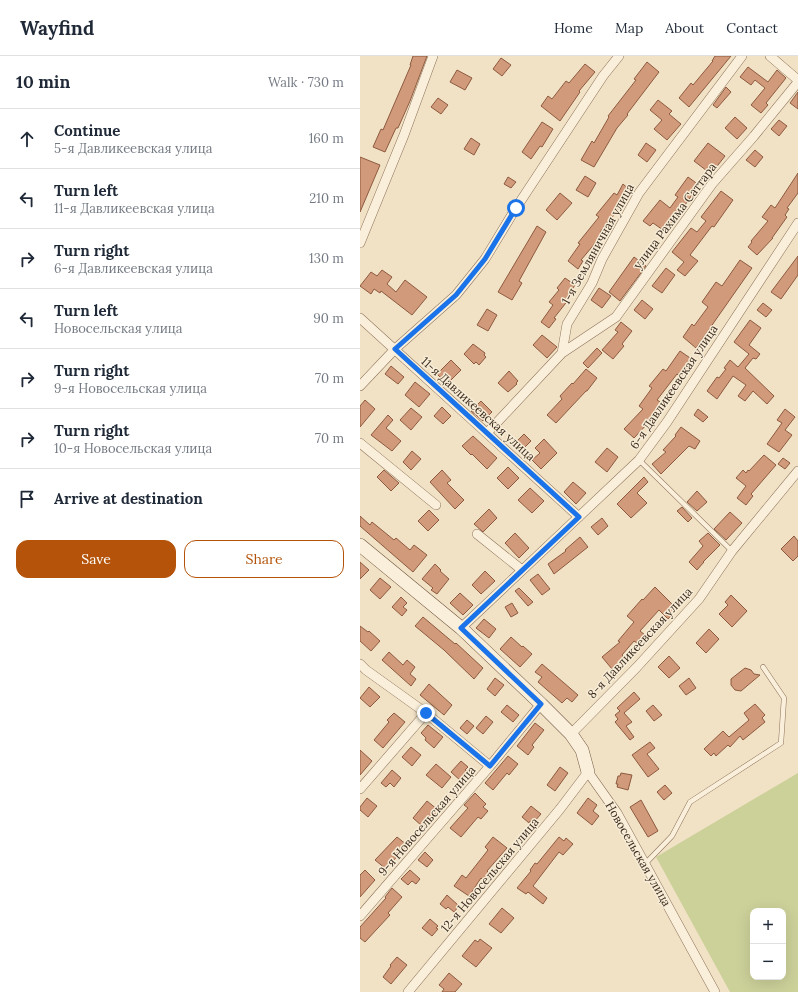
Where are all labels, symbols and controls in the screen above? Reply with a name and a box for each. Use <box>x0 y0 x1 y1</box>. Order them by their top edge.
text: Wayfind <box>20 16 94 40</box>
text: Home <box>554 19 593 37</box>
text: Map <box>615 19 643 37</box>
text: About <box>665 19 704 37</box>
text: Contact <box>726 19 778 37</box>
text: 10 min <box>16 71 70 93</box>
text: Walk · 730 m <box>268 74 344 91</box>
text: Continue <box>54 121 120 140</box>
icon: ahead <box>16 128 38 150</box>
text: 160 m <box>309 130 344 147</box>
text: 5-я Давликеевская улица <box>54 140 212 157</box>
street label: улица Рахима Саттара <box>630 160 719 272</box>
text: Turn left <box>54 181 118 200</box>
street label: 1-я Земляничная улица <box>558 181 637 307</box>
icon: left <box>16 188 38 210</box>
text: 210 m <box>309 190 344 207</box>
route start <box>507 199 525 217</box>
text: 11-я Давликеевская улица <box>54 200 215 217</box>
text: Turn right <box>54 241 130 260</box>
icon: right <box>16 248 38 270</box>
text: 130 m <box>309 250 344 267</box>
text: 6-я Давликеевская улица <box>54 260 213 277</box>
text: Turn left <box>54 301 118 320</box>
icon: left <box>16 308 38 330</box>
text: 90 m <box>313 310 344 327</box>
text: Новосельская улица <box>54 320 183 337</box>
street label: 6-я Давликеевская улица <box>626 322 721 452</box>
street label: 11-я Давликеевская улица <box>418 353 538 464</box>
text: Turn right <box>54 361 130 380</box>
icon: right <box>16 368 38 390</box>
text: 70 m <box>315 370 344 387</box>
text: 9-я Новосельская улица <box>54 380 207 397</box>
text: Turn right <box>54 421 130 440</box>
icon: right <box>16 428 38 450</box>
text: 70 m <box>315 430 344 447</box>
text: 10-я Новосельская улица <box>54 440 212 457</box>
icon: arrive <box>16 488 38 510</box>
text: Arrive at destination <box>54 489 203 508</box>
button: Save <box>16 540 176 578</box>
button: Share <box>184 540 344 578</box>
street label: 8-я Давликеевская улица <box>584 584 695 701</box>
route end <box>417 704 435 722</box>
street label: 9-я Новосельская улица <box>375 763 479 879</box>
street label: Новосельская улица <box>602 799 675 909</box>
street label: 12-я Новосельская улица <box>437 814 542 935</box>
map controls <box>750 908 786 980</box>
button: + <box>750 908 786 944</box>
button: − <box>750 944 786 980</box>

